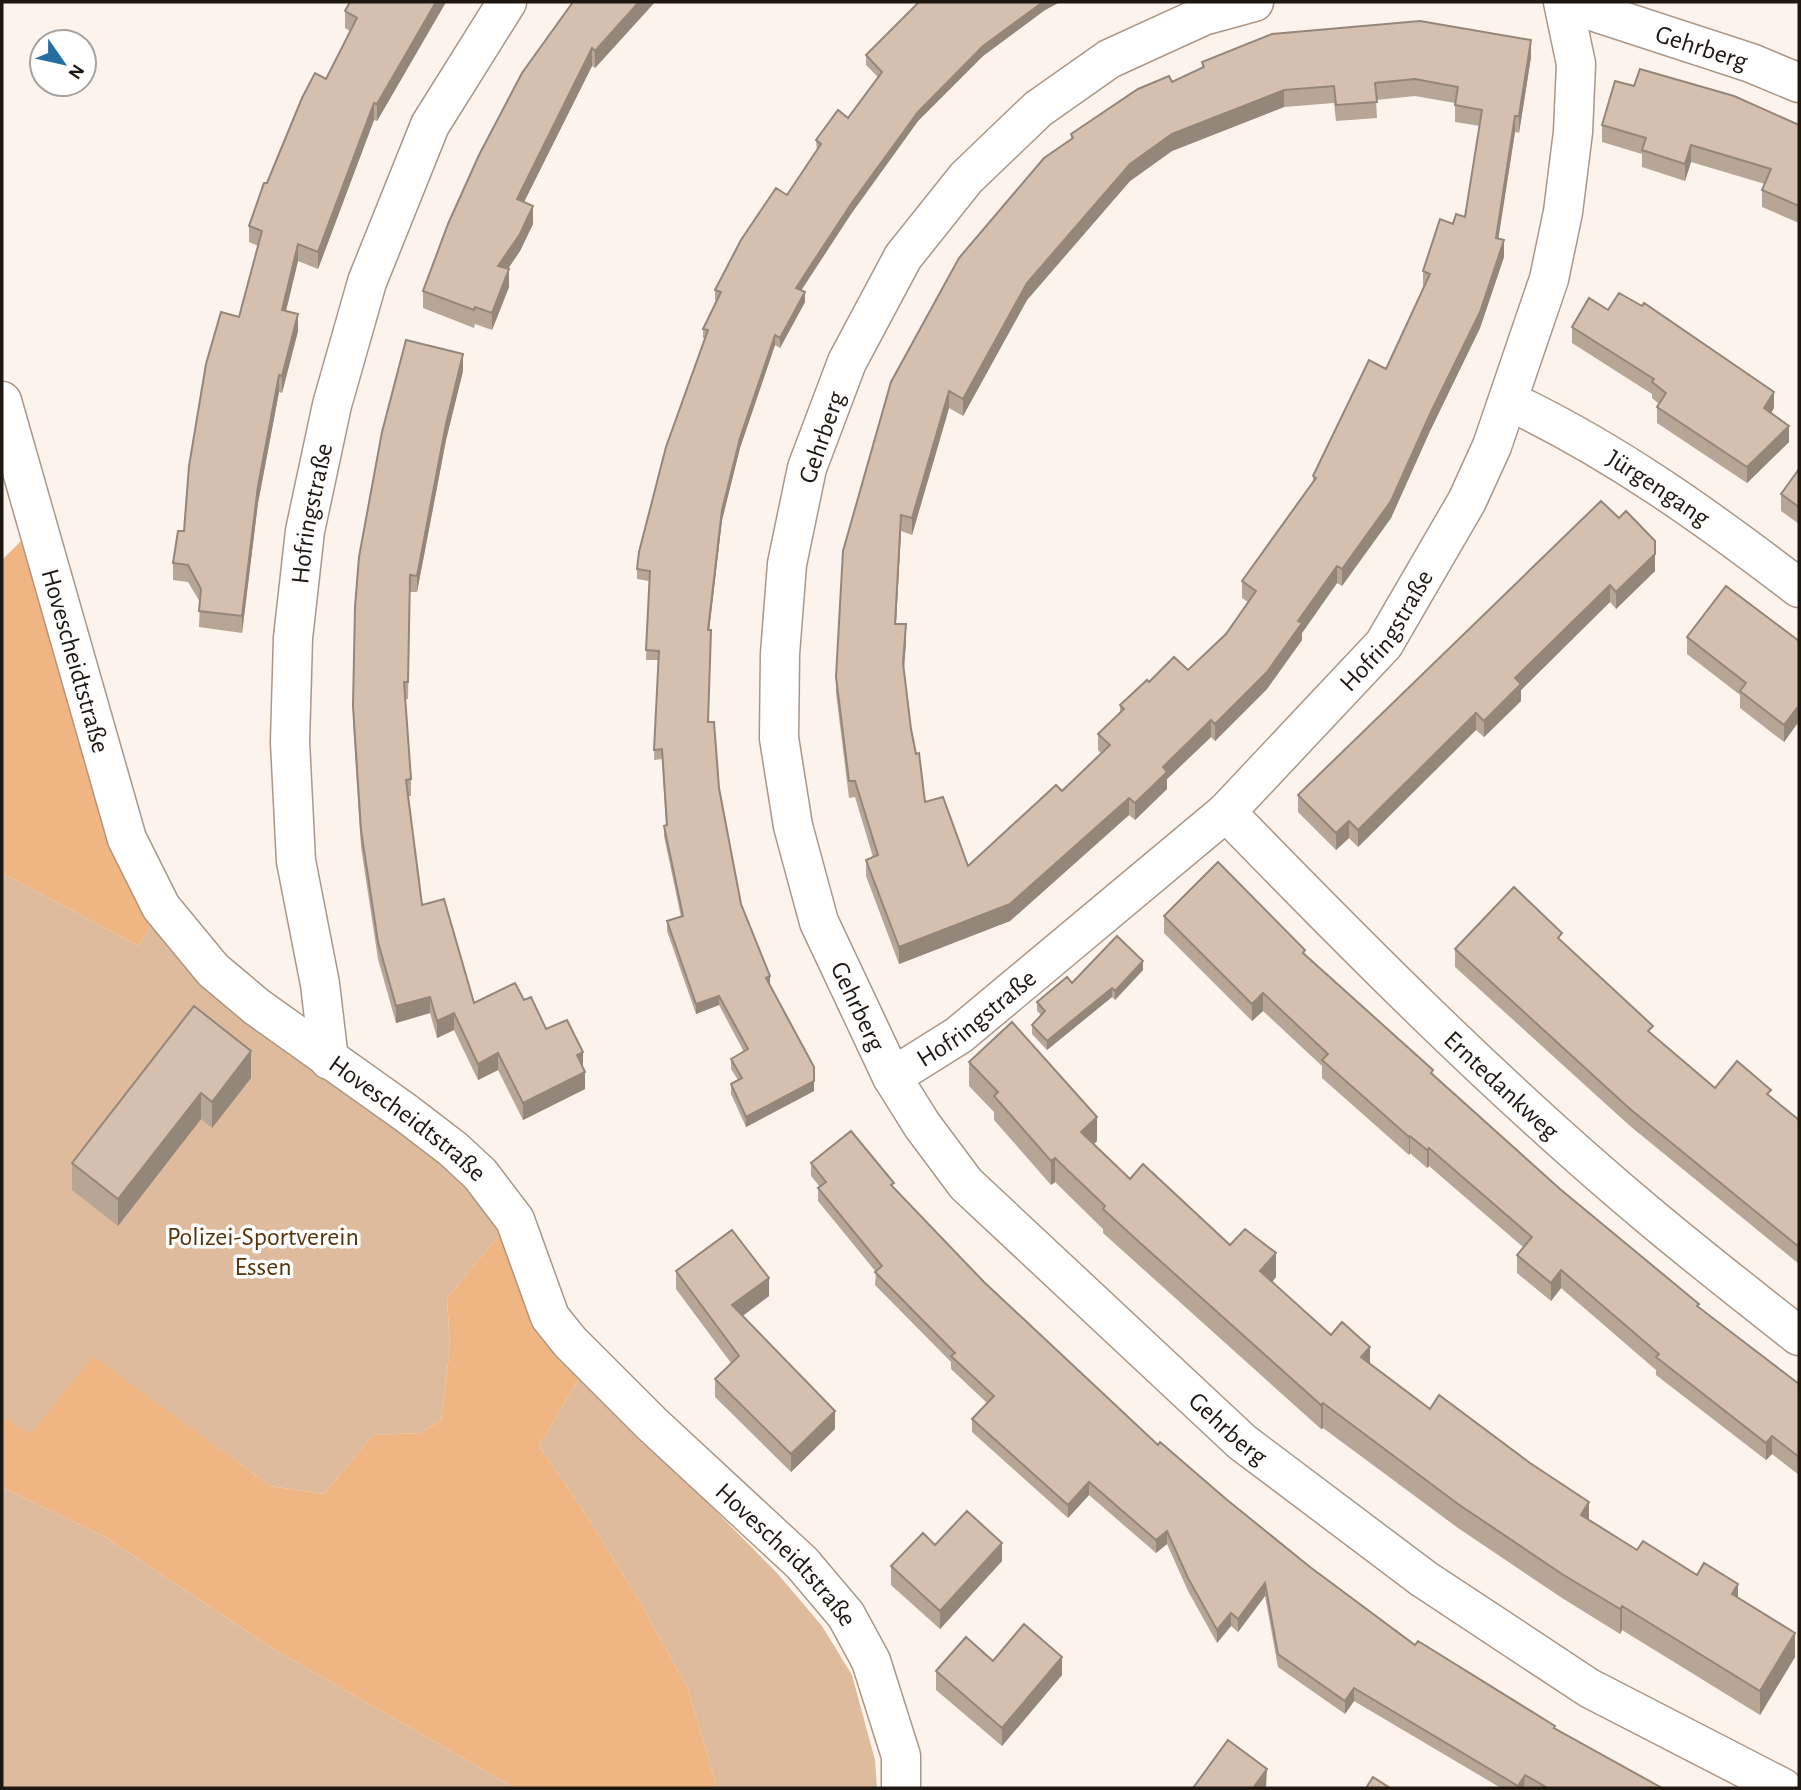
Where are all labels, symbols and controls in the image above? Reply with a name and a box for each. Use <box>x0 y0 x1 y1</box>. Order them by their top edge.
street label: Gehrberg <box>1652 21 1751 75</box>
north arrow <box>28 28 98 98</box>
text: N <box>64 61 87 82</box>
street label: Gehrberg <box>794 388 850 487</box>
street label: Hofringstraße <box>287 441 337 585</box>
street label: Jürgengang <box>1602 445 1715 532</box>
street label: Hovescheidtstraße <box>37 566 114 756</box>
street label: Hofringstraße <box>1335 566 1438 697</box>
street label: Gehrberg <box>826 958 890 1055</box>
street label: Hofringstraße <box>912 965 1041 1072</box>
street label: Erntedankweg <box>1439 1026 1564 1145</box>
street label: Hovescheidtstraße <box>324 1051 491 1187</box>
park label: Polizei-Sportverein Essen <box>167 1224 359 1280</box>
street label: Gehrberg <box>1183 1387 1272 1470</box>
street label: Hovescheidtstraße <box>710 1478 861 1630</box>

